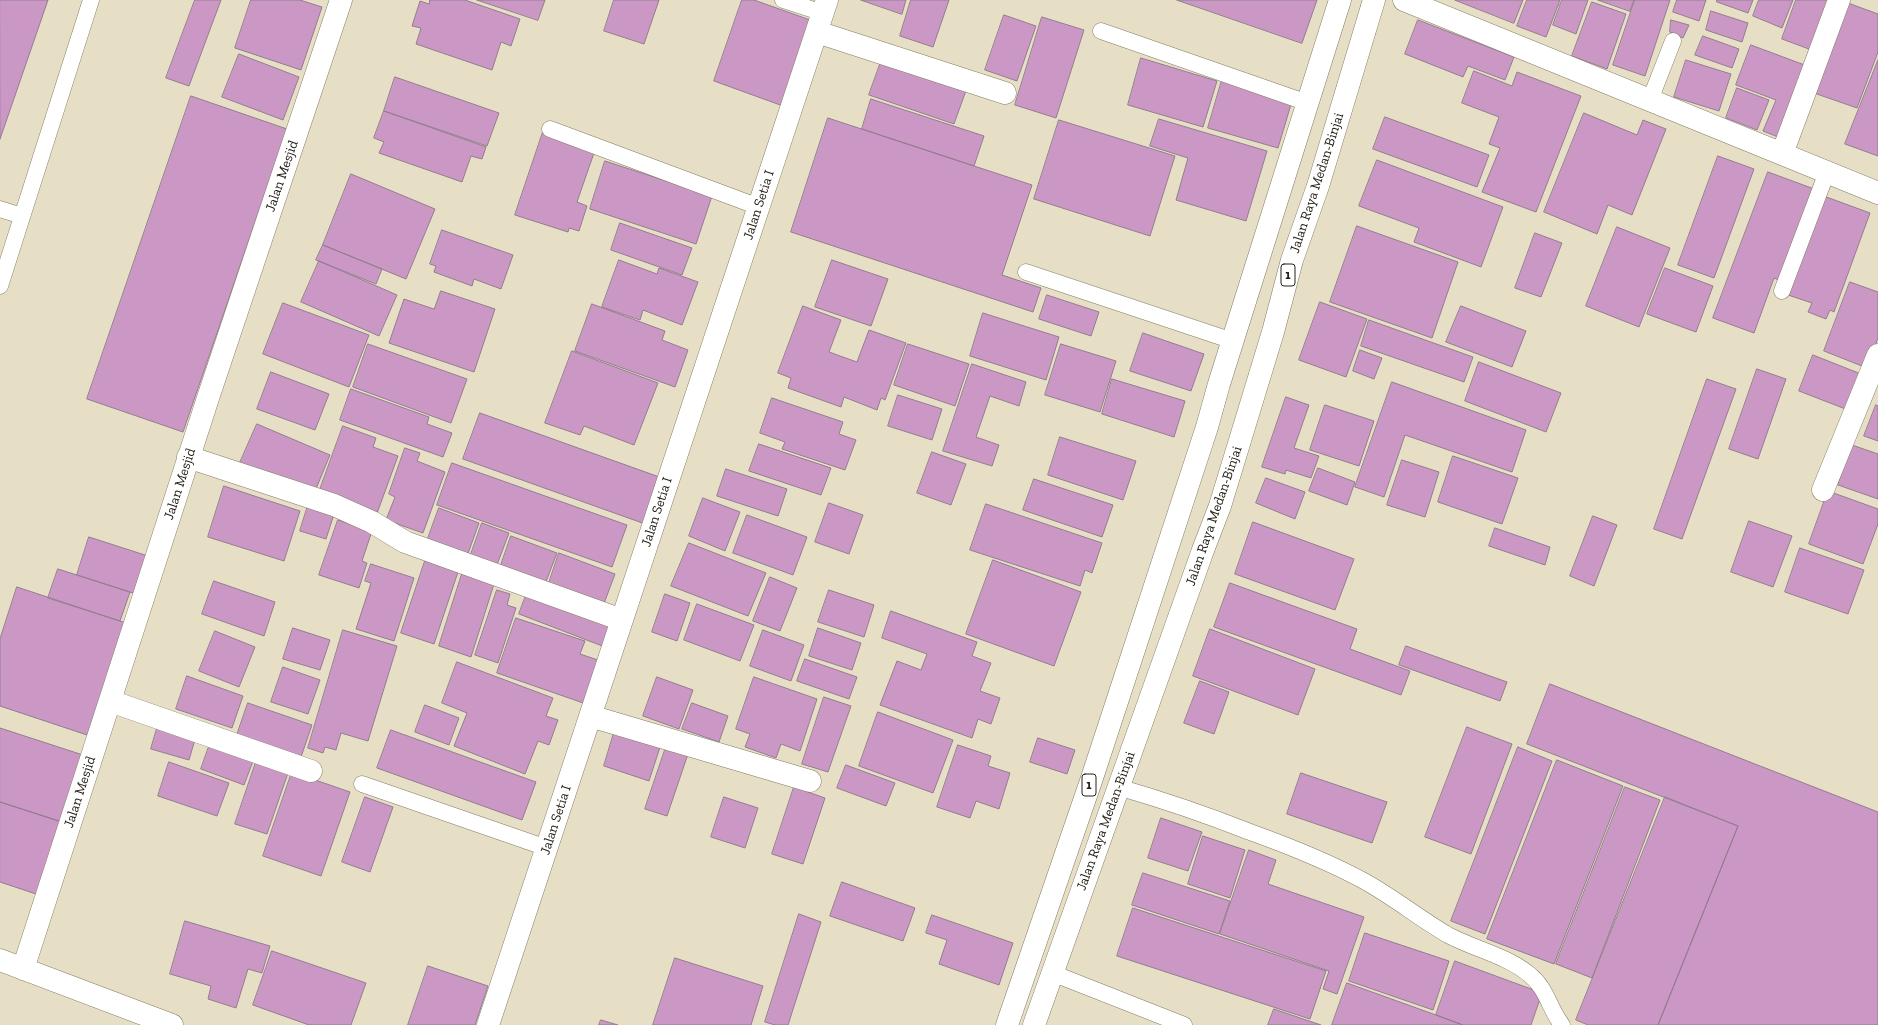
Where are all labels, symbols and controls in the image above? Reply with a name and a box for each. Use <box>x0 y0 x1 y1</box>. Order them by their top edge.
street label: Jalan Raya Medan-Binjai <box>1286 111 1348 255</box>
street label: Jalan Mesjid <box>262 138 302 214</box>
street label: Jalan Setia I <box>740 168 778 242</box>
road number: 1 <box>1281 264 1295 286</box>
street label: Jalan Raya Medan-Binjai <box>1182 444 1246 588</box>
street label: Jalan Mesjid <box>161 446 199 522</box>
street label: Jalan Setia I <box>638 475 676 549</box>
street label: Jalan Raya Medan-Binjai <box>1073 749 1139 893</box>
street label: Jalan Mesjid <box>61 754 99 830</box>
road number: 1 <box>1082 774 1096 796</box>
street label: Jalan Setia I <box>537 783 575 857</box>

